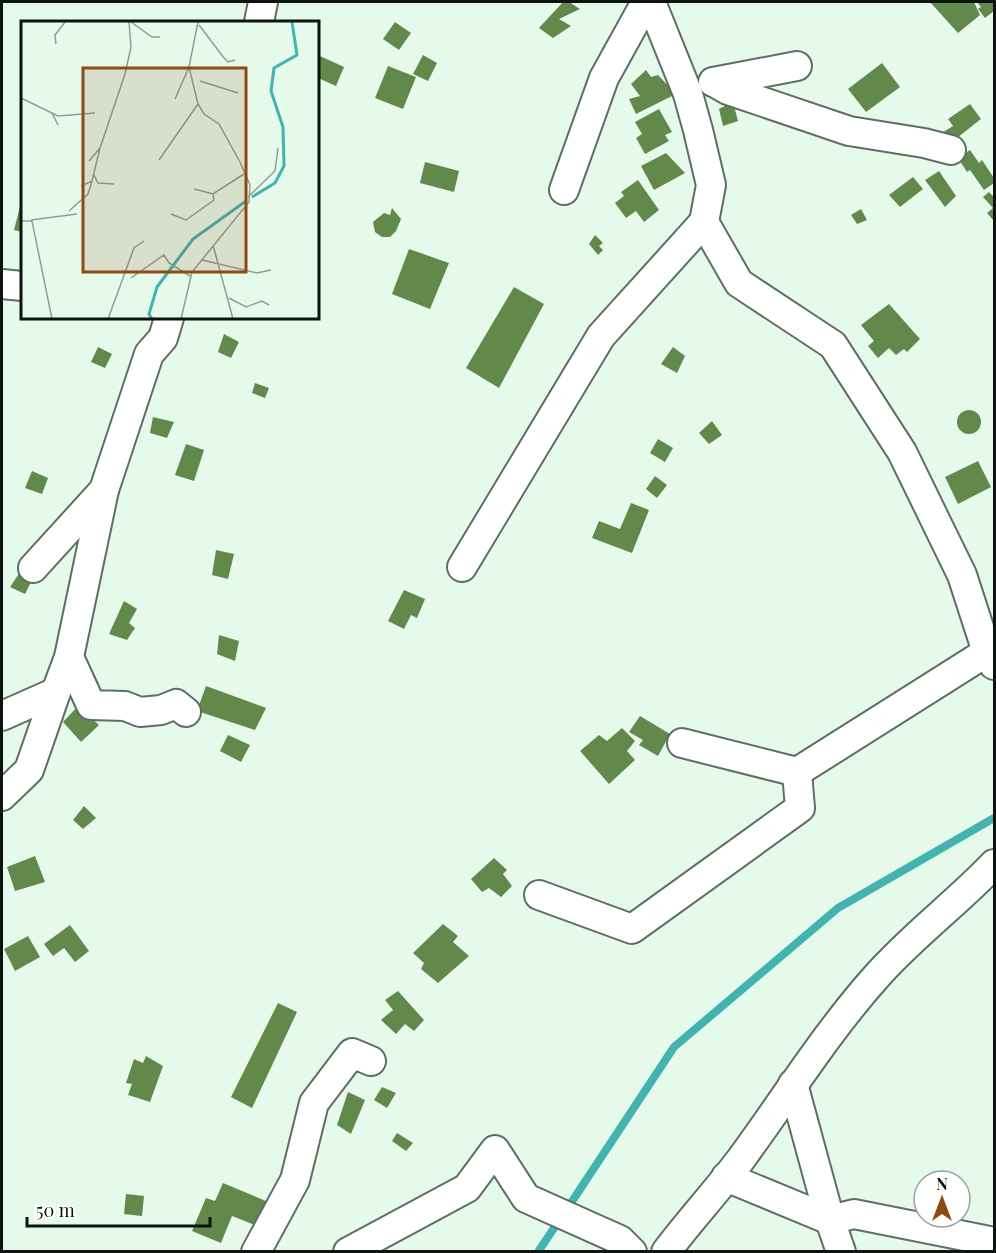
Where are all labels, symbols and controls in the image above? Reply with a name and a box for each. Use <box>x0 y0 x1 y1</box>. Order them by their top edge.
inset map <box>21 21 320 320</box>
north arrow <box>912 1169 972 1229</box>
text: N <box>936 1173 948 1194</box>
scale bar <box>27 1190 210 1228</box>
text: 50 m <box>36 1198 75 1222</box>

